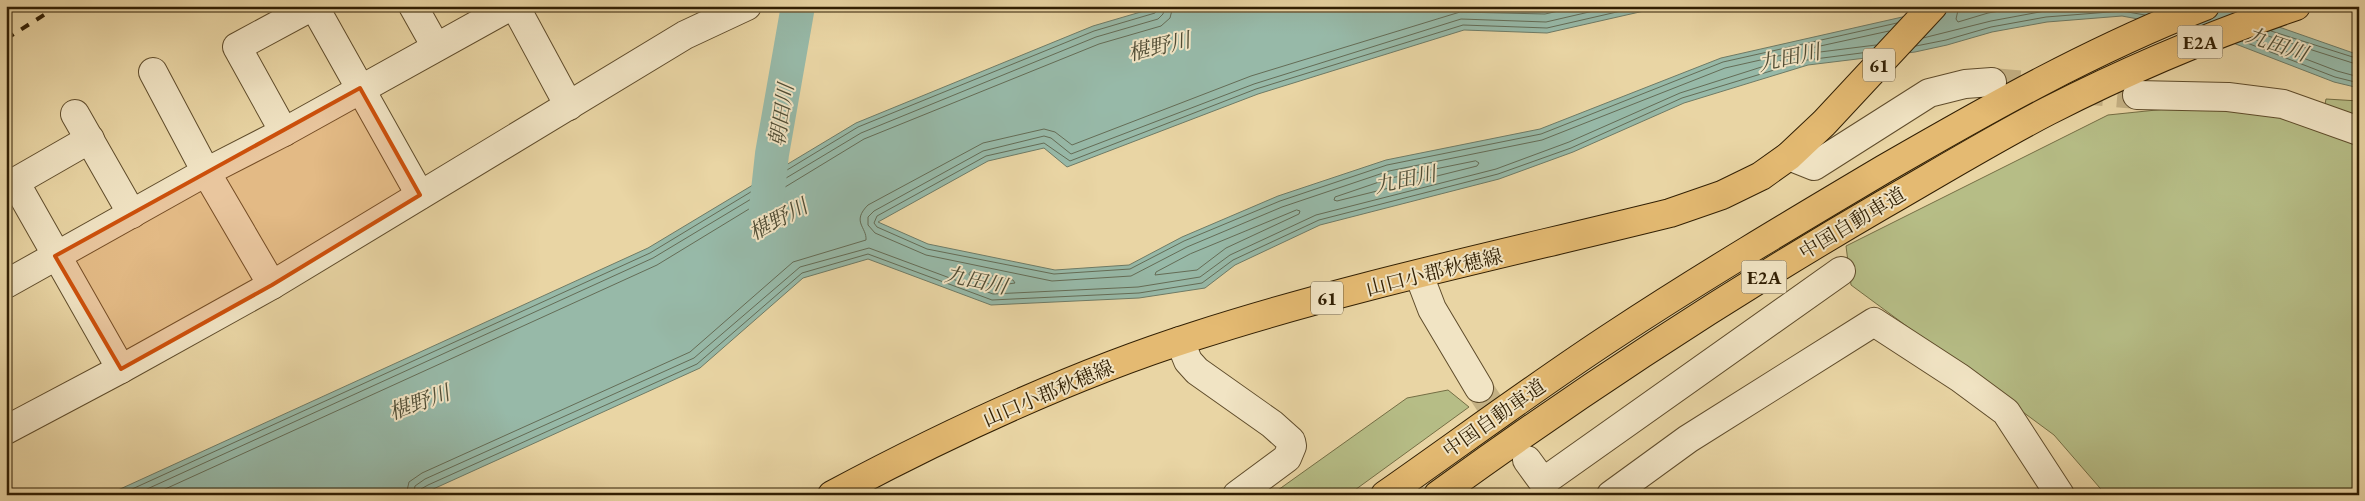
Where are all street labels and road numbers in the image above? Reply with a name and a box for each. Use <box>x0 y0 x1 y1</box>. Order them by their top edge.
road number: E2A <box>2178 26 2222 58</box>
road number: 61 <box>1863 48 1895 82</box>
street label: 中国自動車道 <box>1794 181 1910 265</box>
street label: 山口小郡秋穂線 <box>1363 242 1505 302</box>
road number: E2A <box>1742 260 1786 294</box>
road number: 61 <box>1311 282 1343 314</box>
street label: 山口小郡秋穂線 <box>978 354 1118 432</box>
street label: 中国自動車道 <box>1437 373 1551 463</box>

